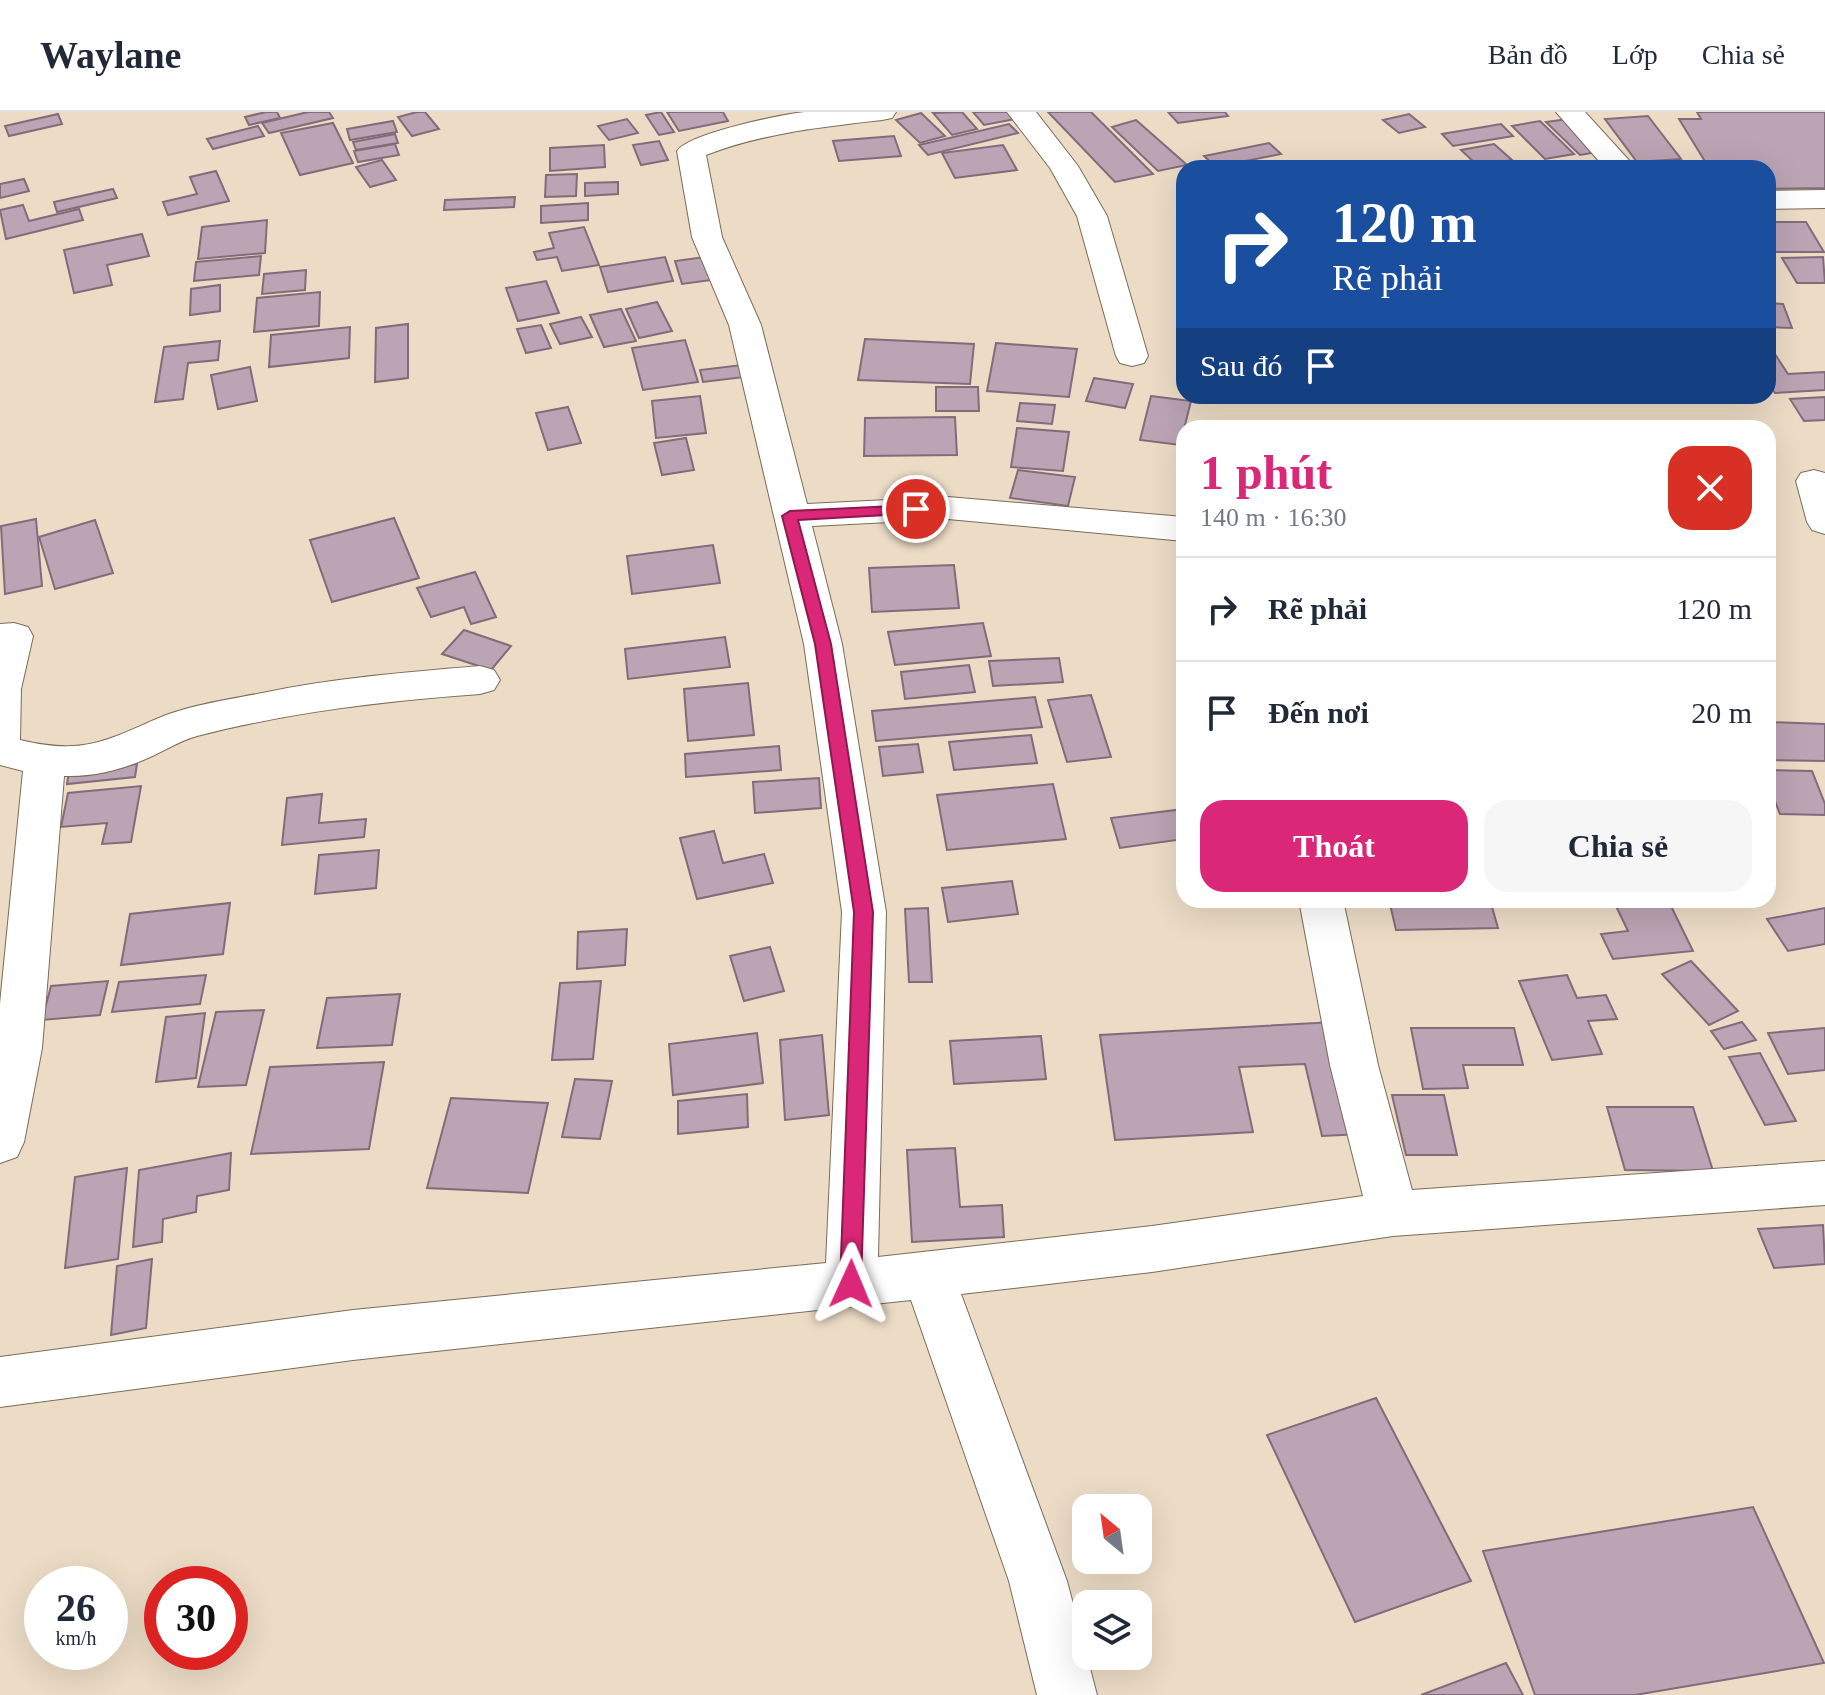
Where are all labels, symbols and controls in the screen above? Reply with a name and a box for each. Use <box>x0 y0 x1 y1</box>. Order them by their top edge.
text: Waylane <box>40 34 181 76</box>
text: Bản đồ <box>1488 39 1568 70</box>
text: Lớp <box>1612 39 1658 70</box>
text: Chia sẻ <box>1702 39 1785 70</box>
icon: right <box>1200 192 1304 296</box>
text: 120 m <box>1332 192 1477 254</box>
text: Rẽ phải <box>1332 258 1443 298</box>
icon: arrive <box>1299 344 1343 388</box>
text: Sau đó <box>1200 349 1283 382</box>
text: 1 phút <box>1200 446 1332 499</box>
button: close <box>1668 446 1752 530</box>
pin <box>882 475 950 543</box>
icon: arrive <box>894 487 938 531</box>
text: 140 m · 16:30 <box>1200 503 1347 532</box>
icon: right <box>1200 587 1244 631</box>
text: Rẽ phải <box>1268 592 1367 625</box>
text: 120 m <box>1676 592 1752 625</box>
icon: arrive <box>1200 691 1244 735</box>
text: Đến nơi <box>1268 696 1369 729</box>
text: 20 m <box>1691 696 1752 729</box>
button: Thoát <box>1200 800 1468 892</box>
button: Chia sẻ <box>1484 800 1752 892</box>
position arrow <box>809 1242 893 1326</box>
north arrow <box>1072 1494 1152 1574</box>
map controls <box>1072 1494 1152 1670</box>
speed limit sign: 30 <box>144 1566 248 1670</box>
text: 26 <box>56 1585 96 1630</box>
button: layers <box>1072 1590 1152 1670</box>
text: km/h <box>55 1627 97 1649</box>

